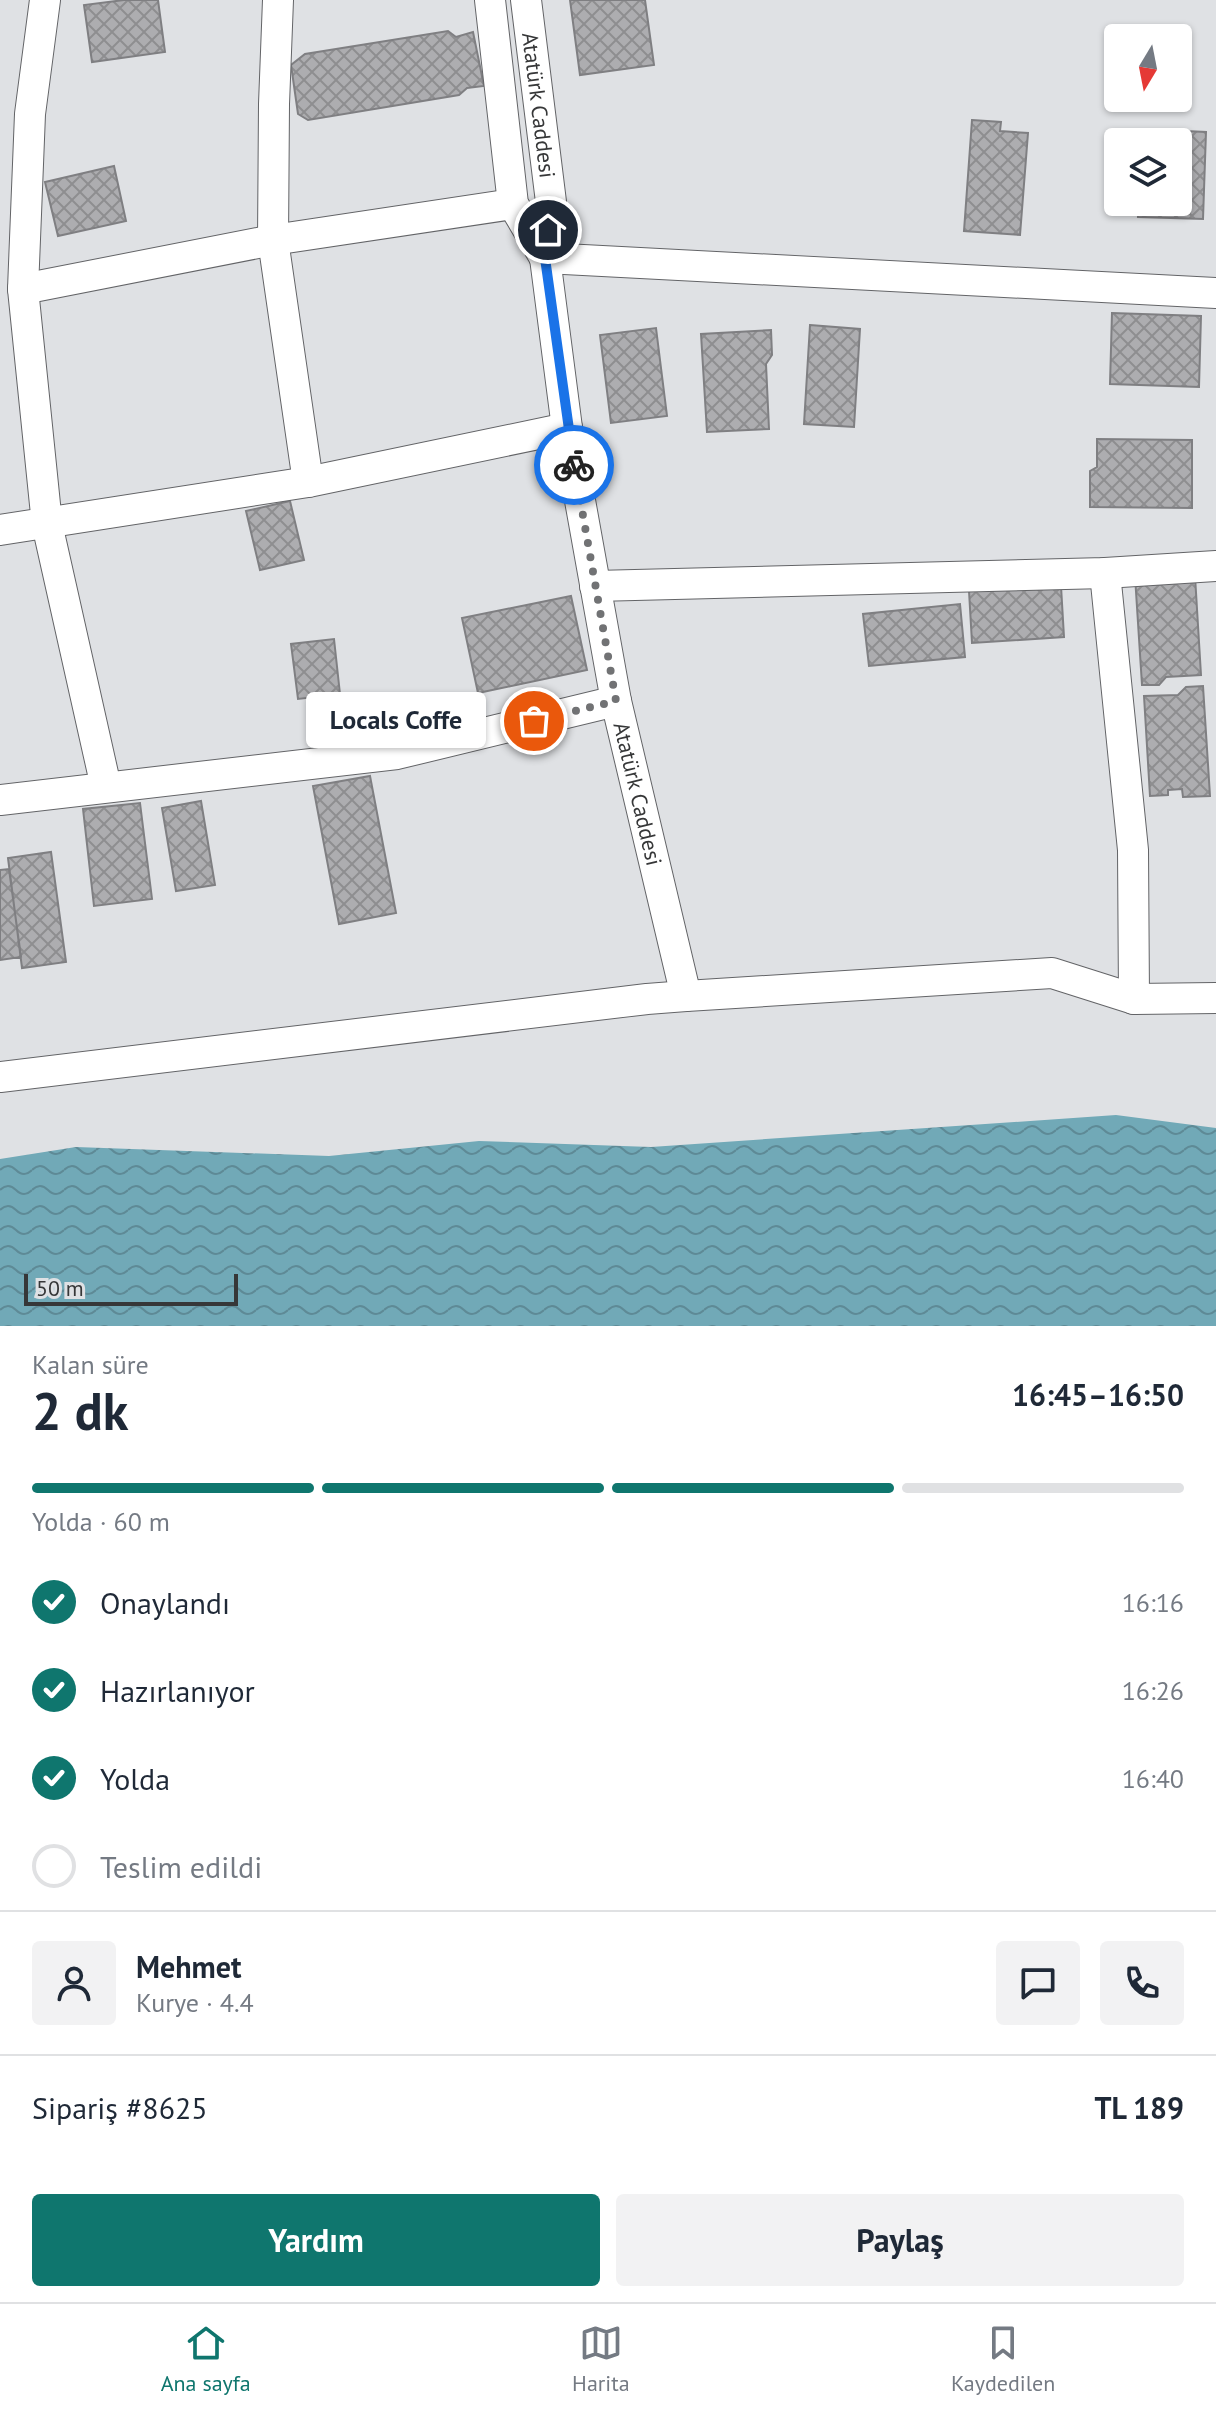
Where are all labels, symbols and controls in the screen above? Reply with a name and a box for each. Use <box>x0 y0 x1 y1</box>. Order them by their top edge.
north arrow <box>1104 24 1192 112</box>
map controls <box>1104 24 1192 216</box>
street label: Atatürk Caddesi <box>516 31 562 180</box>
button: layers <box>1104 128 1192 216</box>
pin <box>514 196 582 264</box>
icon: home <box>526 208 570 252</box>
courier <box>534 425 614 505</box>
icon: bike <box>552 443 596 487</box>
pin <box>500 687 568 755</box>
callout: Locals Coffe <box>306 693 486 749</box>
icon: bag <box>512 699 556 743</box>
text: Locals Coffe <box>330 703 462 736</box>
street label: Atatürk Caddesi <box>607 719 669 868</box>
scale bar <box>24 1270 238 1306</box>
text: 50 m <box>36 1274 84 1302</box>
text: Kalan süre <box>32 1348 149 1381</box>
text: 16:45–16:50 <box>1012 1375 1184 1414</box>
text: 2 dk <box>32 1377 128 1444</box>
text: Yolda · 60 m <box>32 1505 170 1538</box>
icon: check <box>32 1580 76 1624</box>
text: Onaylandı <box>100 1583 230 1622</box>
text: 16:16 <box>1122 1586 1184 1619</box>
icon: check <box>32 1668 76 1712</box>
text: Hazırlanıyor <box>100 1671 255 1710</box>
text: 16:26 <box>1122 1674 1184 1707</box>
icon: check <box>32 1756 76 1800</box>
text: Yolda <box>100 1759 170 1798</box>
text: 16:40 <box>1122 1762 1184 1795</box>
text: Teslim edildi <box>100 1847 262 1886</box>
button: person <box>32 1941 116 2025</box>
button: chat <box>996 1941 1080 2025</box>
button: phone <box>1100 1941 1184 2025</box>
text: Mehmet <box>136 1947 241 1986</box>
text: Kurye · 4.4 <box>136 1986 254 2019</box>
text: Sipariş #8625 <box>32 2088 208 2127</box>
text: TL 189 <box>1094 2088 1184 2127</box>
button: Yardım <box>32 2194 600 2286</box>
button: Paylaş <box>616 2194 1184 2286</box>
tab: Ana sayfa <box>161 2321 251 2397</box>
tab: Harita <box>572 2321 630 2397</box>
tab: Kaydedilen <box>951 2321 1055 2397</box>

